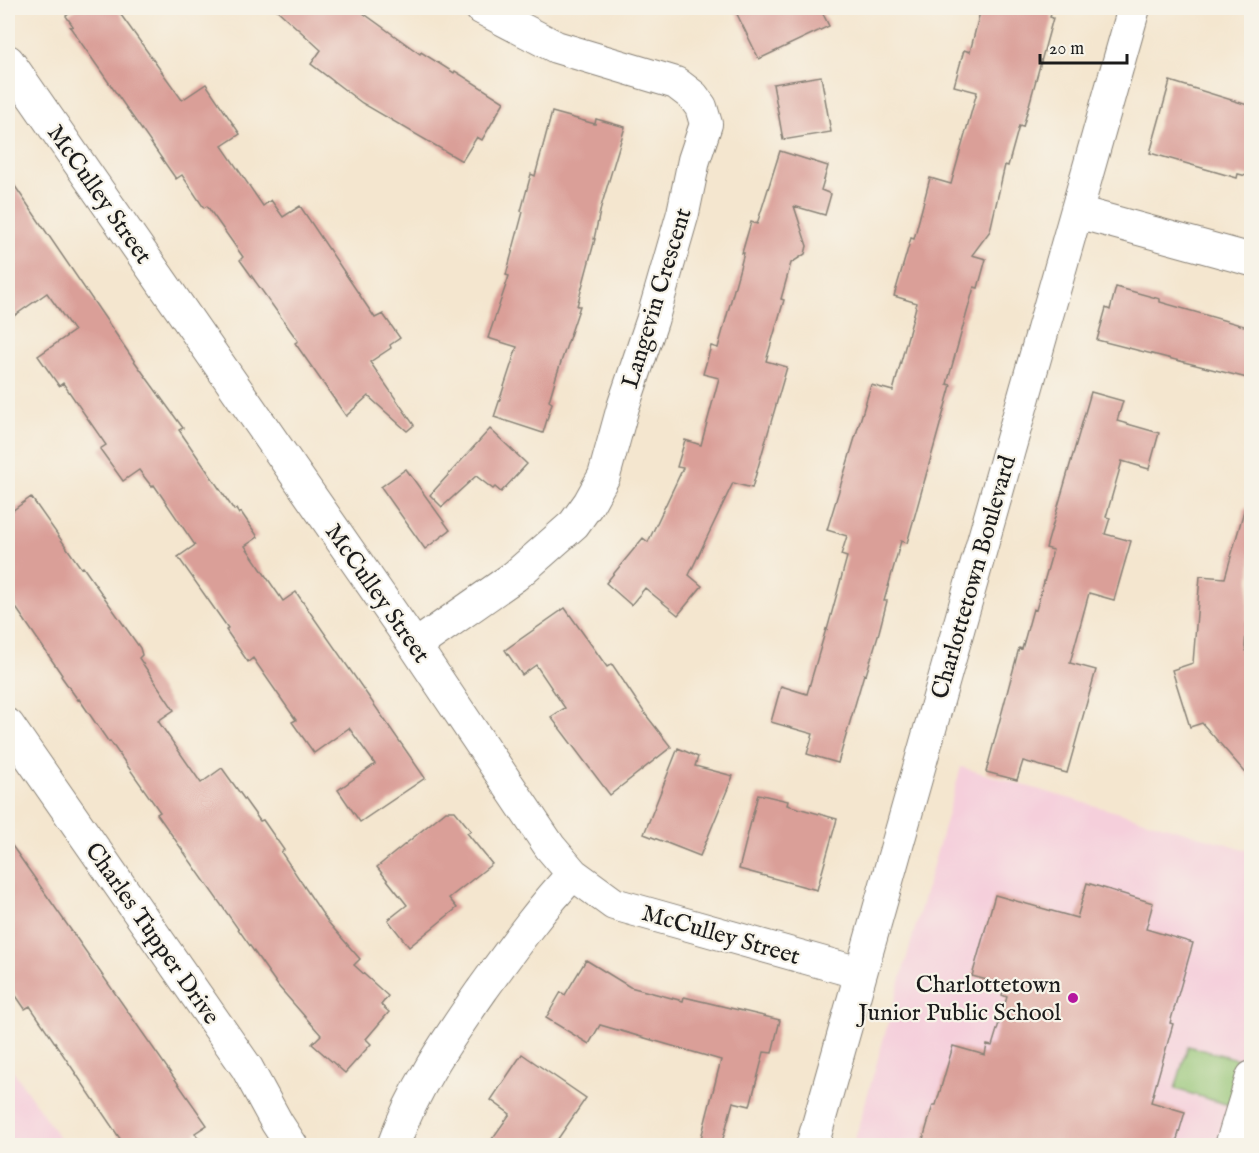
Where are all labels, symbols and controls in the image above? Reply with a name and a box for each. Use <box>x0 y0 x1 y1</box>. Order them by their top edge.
scale bar <box>1040 27 1127 65</box>
text: 20 m <box>1049 38 1084 61</box>
street label: McCulley Street <box>39 119 158 271</box>
street label: Langevin Crescent <box>615 205 700 392</box>
street label: Charlottetown Boulevard <box>925 452 1024 703</box>
street label: McCulley Street <box>317 518 436 670</box>
street label: Charles Tupper Drive <box>77 837 226 1031</box>
street label: McCulley Street <box>638 898 803 973</box>
place label: Charlottetown Junior Public School <box>855 970 1061 1029</box>
marker: Charlottetown Junior Public School <box>1066 991 1080 1005</box>

